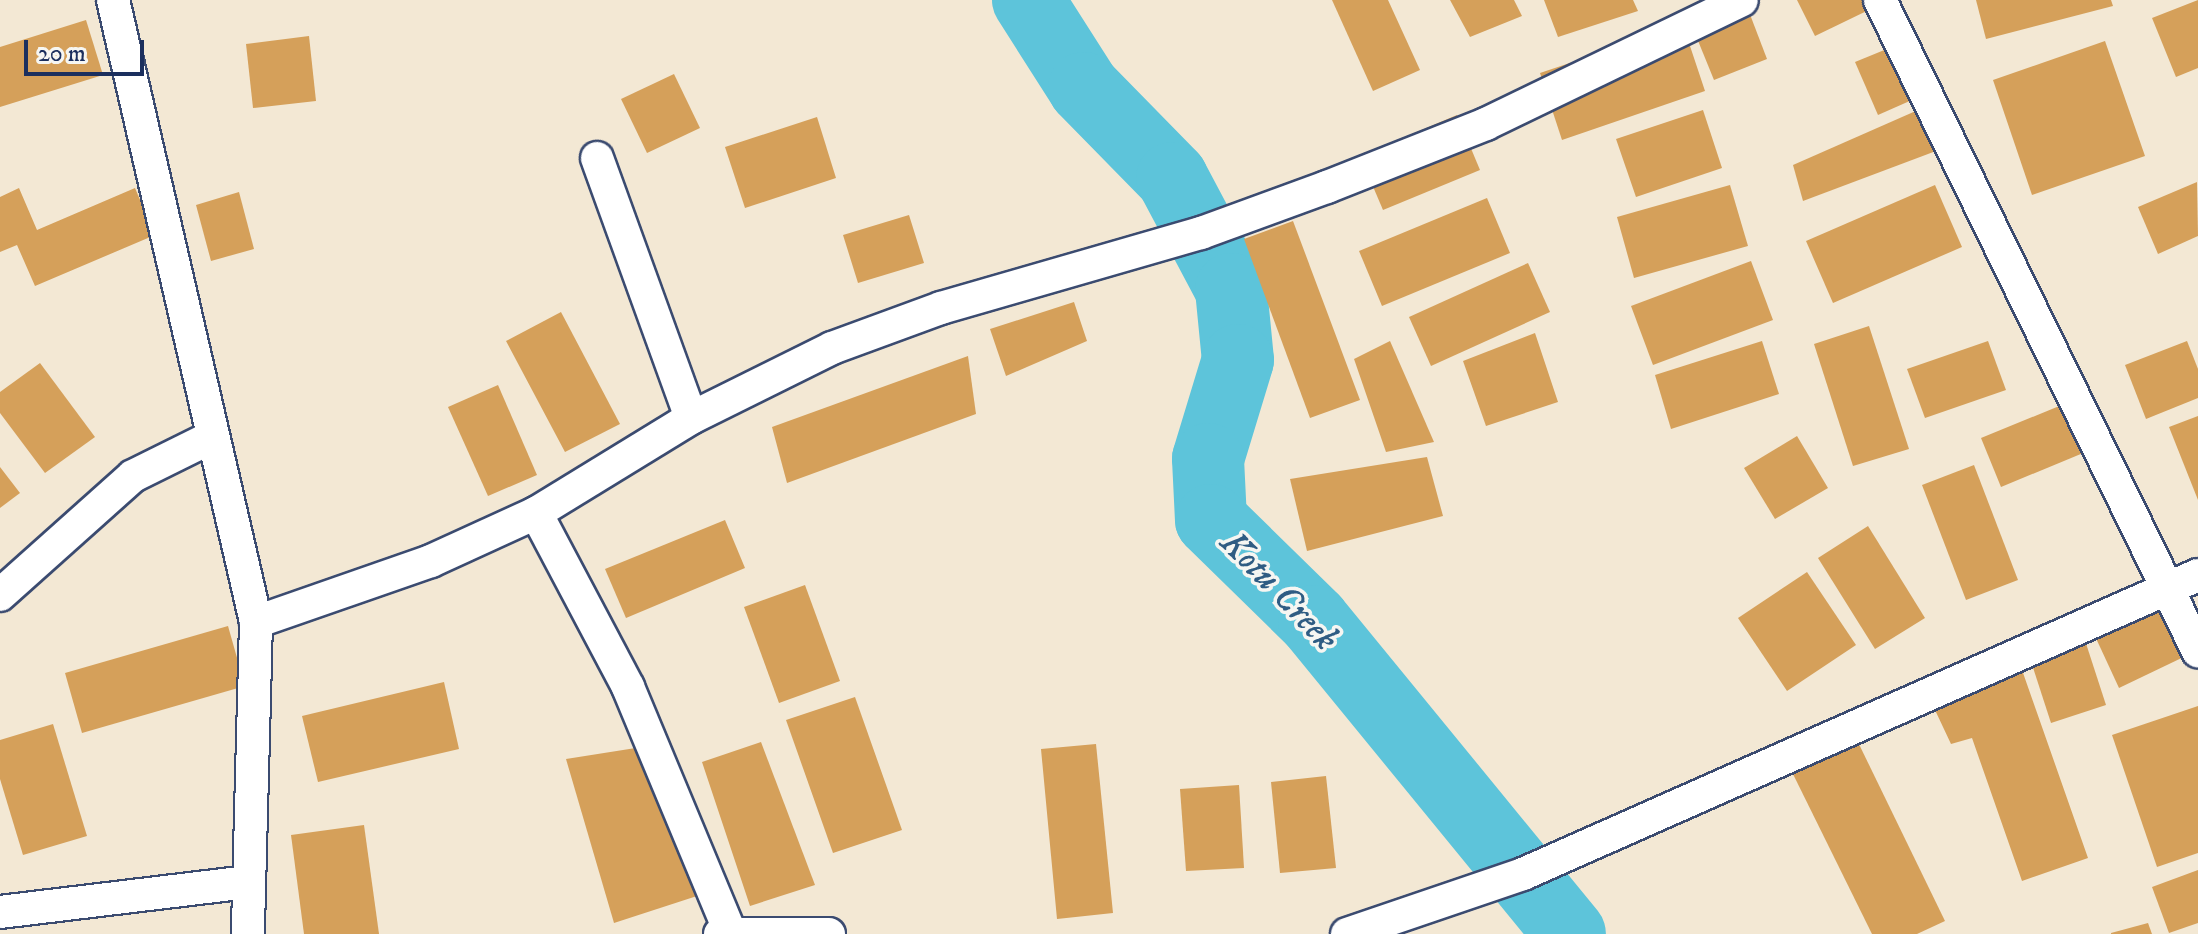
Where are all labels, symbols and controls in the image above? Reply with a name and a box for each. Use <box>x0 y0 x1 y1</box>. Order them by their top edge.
scale bar <box>28 24 148 74</box>
text: 20 m <box>38 39 86 69</box>
water label: Kotu Creek <box>1211 522 1347 660</box>

